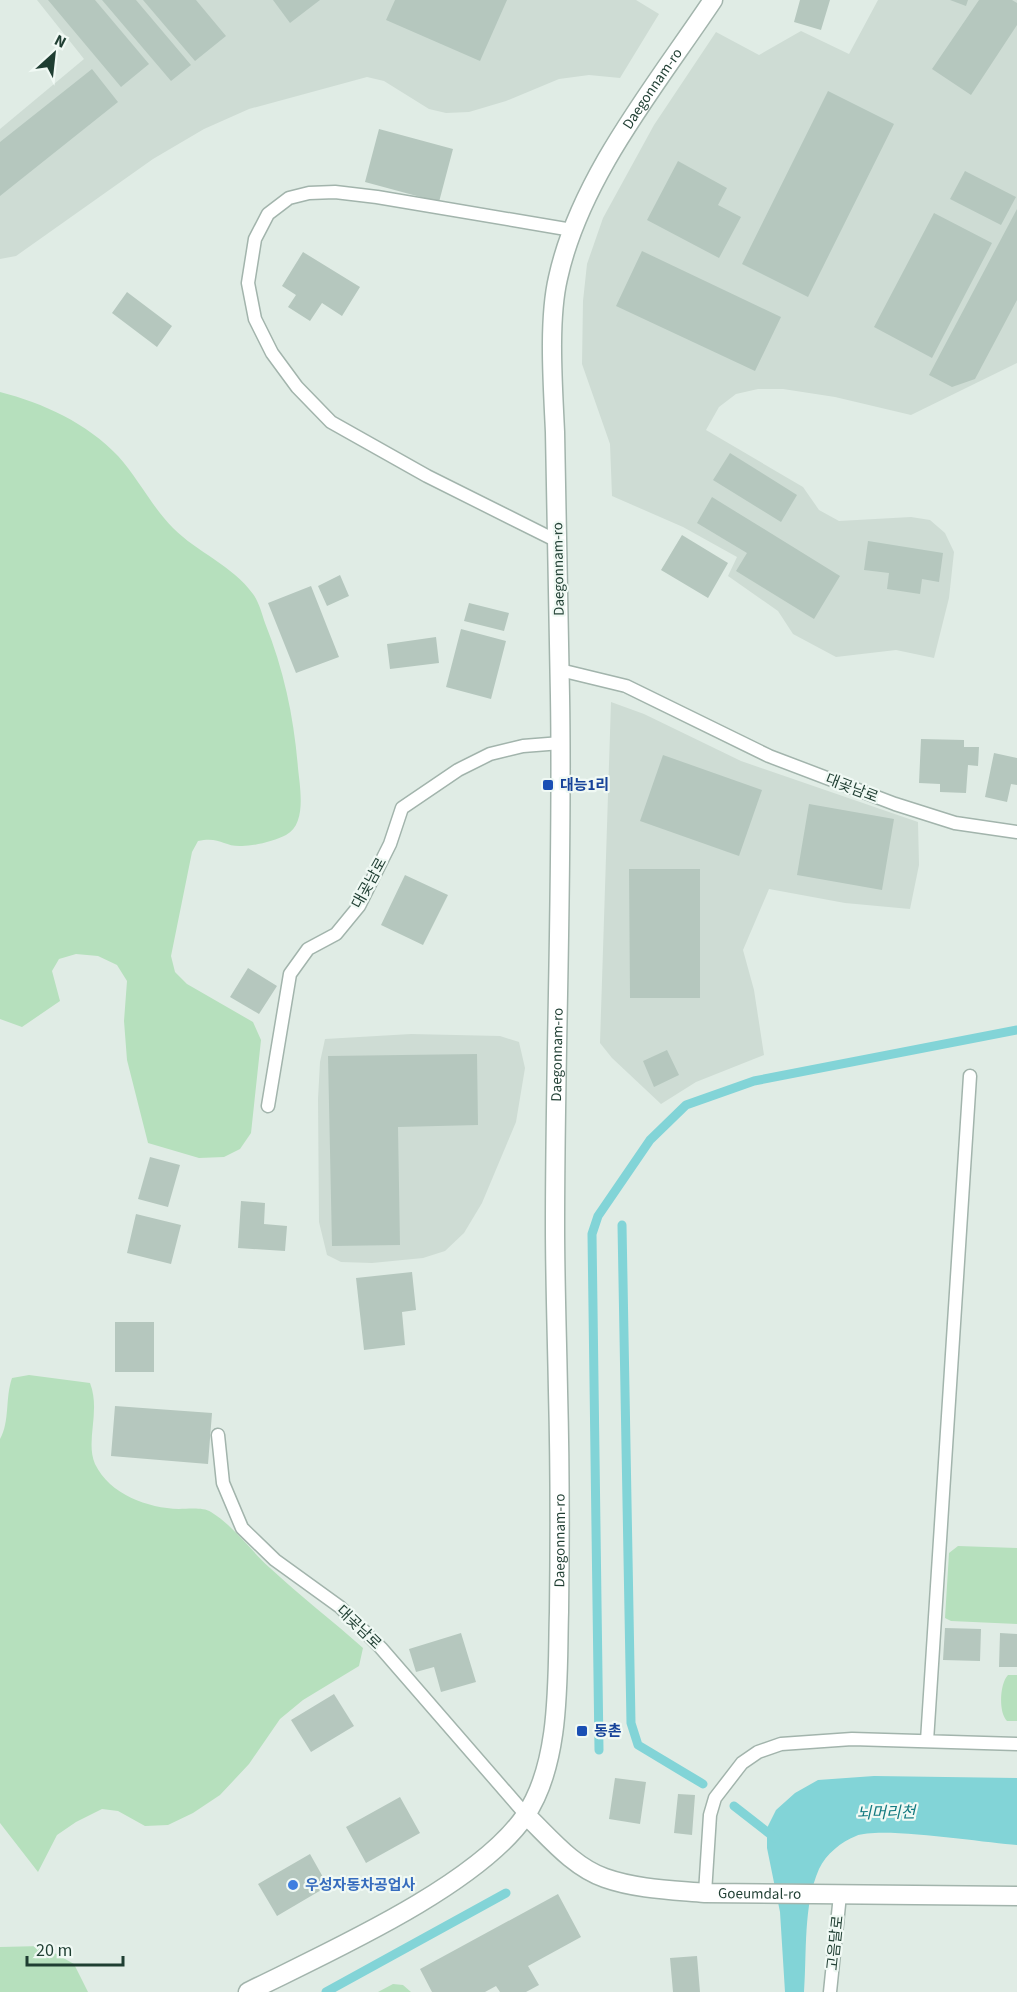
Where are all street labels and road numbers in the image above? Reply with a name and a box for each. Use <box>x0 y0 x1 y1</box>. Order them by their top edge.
street label: Daegonnam-ro <box>618 44 688 133</box>
street label: Daegonnam-ro <box>547 522 570 616</box>
street label: 대곶남로 <box>822 769 881 808</box>
street label: 대곶남로 <box>347 854 392 912</box>
street label: Daegonnam-ro <box>546 1007 569 1102</box>
street label: Daegonnam-ro <box>549 1494 571 1588</box>
street label: 대곶남로 <box>332 1601 386 1654</box>
street label: Goeumdal-ro <box>718 1883 801 1905</box>
street label: 고음달로 <box>822 1915 849 1972</box>

